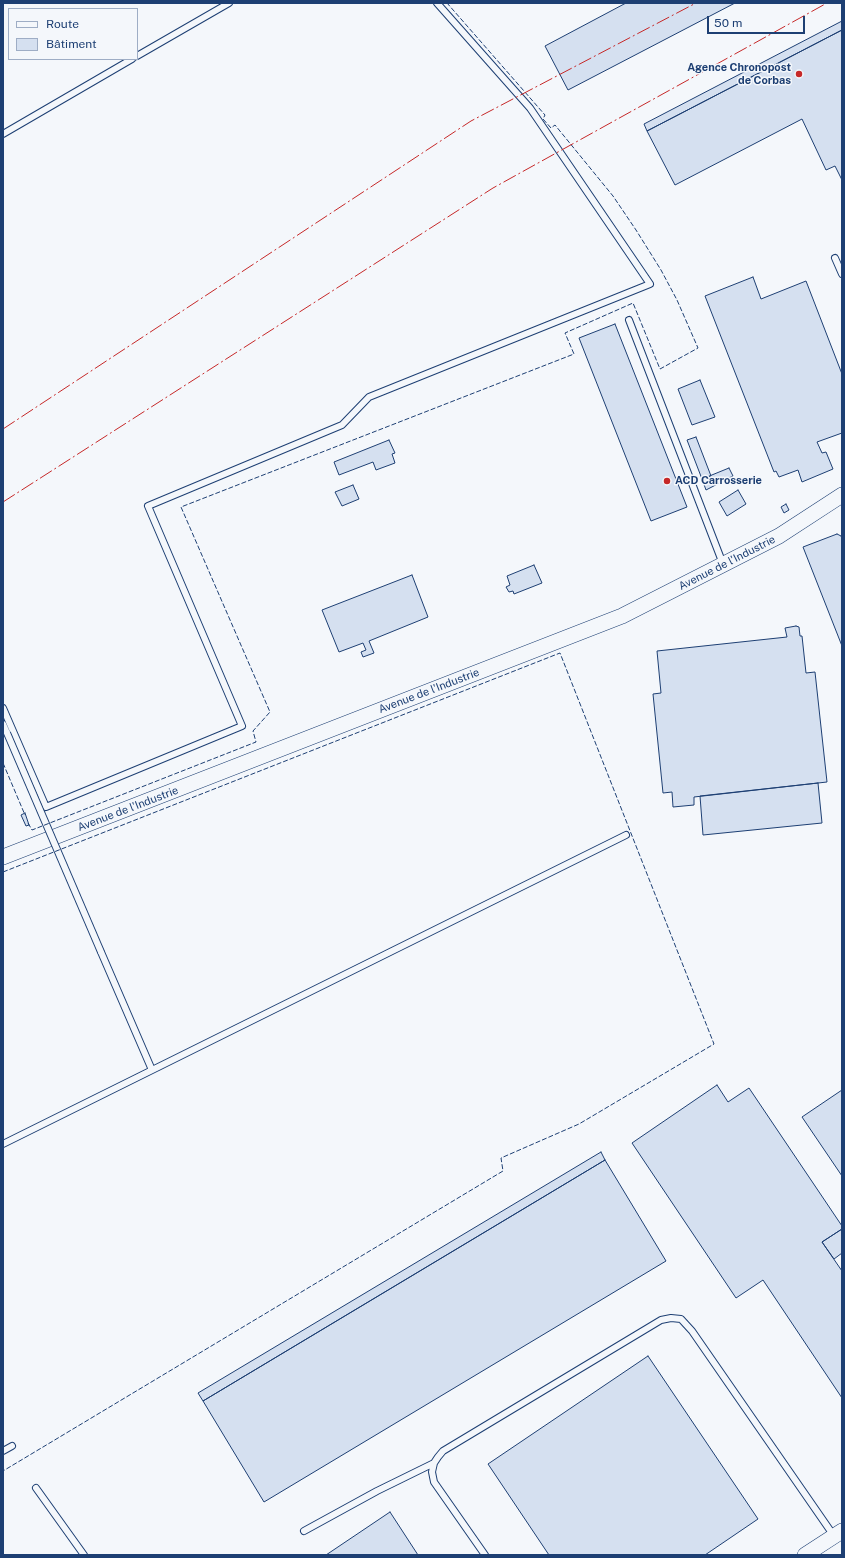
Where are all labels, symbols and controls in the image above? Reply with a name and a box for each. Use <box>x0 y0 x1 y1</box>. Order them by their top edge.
legend <box>8 8 138 60</box>
scale bar <box>709 8 807 34</box>
text: 50 m <box>714 16 742 30</box>
text: Route <box>46 17 79 31</box>
text: Bâtiment <box>46 37 97 51</box>
place label: Agence Chronopost de Corbas <box>687 61 791 87</box>
marker: Agence Chronopost de Corbas <box>794 69 804 79</box>
place label: ACD Carrosserie <box>675 474 762 488</box>
marker: ACD Carrosserie <box>662 476 672 486</box>
street label: Avenue de l'Industrie <box>676 533 778 593</box>
street label: Avenue de l'Industrie <box>377 666 481 716</box>
street label: Avenue de l'Industrie <box>76 784 180 834</box>

